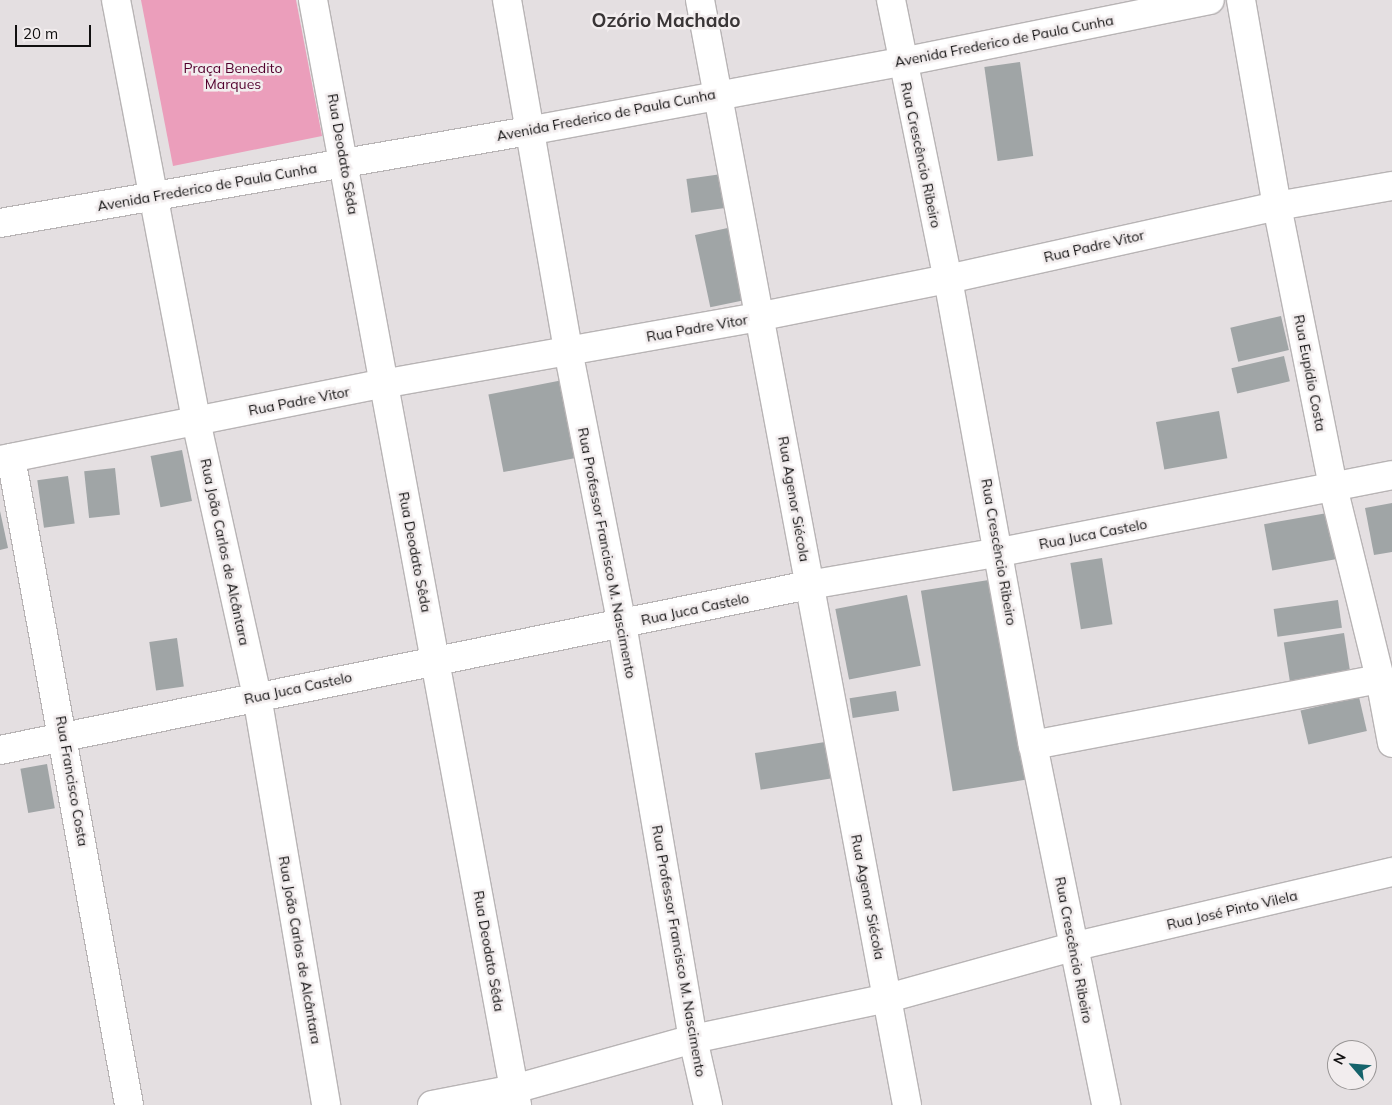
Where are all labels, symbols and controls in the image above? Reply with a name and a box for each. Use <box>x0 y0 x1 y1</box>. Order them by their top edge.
district label: Ozório Machado <box>591 10 741 32</box>
street label: Avenida Frederico de Paula Cunha <box>893 12 1115 70</box>
scale bar <box>18 15 94 47</box>
text: 20 m <box>23 24 58 43</box>
park label: Praça Benedito Marques <box>184 60 282 92</box>
street label: Rua Crescêncio Ribeiro <box>897 80 945 230</box>
street label: Avenida Frederico de Paula Cunha <box>495 86 717 144</box>
street label: Rua Deodato Sêda <box>324 92 362 216</box>
street label: Avenida Frederico de Paula Cunha <box>96 159 318 215</box>
street label: Rua Padre Vitor <box>1042 226 1146 266</box>
street label: Rua Padre Vitor <box>645 311 749 345</box>
street label: Rua Eupídio Costa <box>1290 313 1330 433</box>
street label: Rua Padre Vitor <box>247 383 351 419</box>
street label: Rua Professor Francisco M. Nascimento <box>574 426 640 680</box>
street label: Rua Agenor Siécola <box>775 435 813 563</box>
street label: Rua João Carlos de Alcântara <box>197 457 253 647</box>
street label: Rua Crescêncio Ribeiro <box>978 477 1020 627</box>
street label: Rua Deodato Sêda <box>395 490 435 614</box>
street label: Rua Juca Castelo <box>1037 515 1149 553</box>
street label: Rua Juca Castelo <box>640 589 750 629</box>
street label: Rua Juca Castelo <box>243 668 353 708</box>
street label: Rua Francisco Costa <box>52 715 92 847</box>
street label: Rua Professor Francisco M. Nascimento <box>649 824 709 1078</box>
street label: Rua Agenor Siécola <box>848 833 888 961</box>
street label: Rua João Carlos de Alcântara <box>275 855 325 1045</box>
street label: Rua Crescêncio Ribeiro <box>1052 875 1096 1025</box>
street label: Rua José Pinto Vilela <box>1165 887 1299 933</box>
street label: Rua Deodato Sêda <box>470 889 508 1013</box>
north arrow <box>1327 1040 1377 1090</box>
text: N <box>1329 1050 1350 1067</box>

